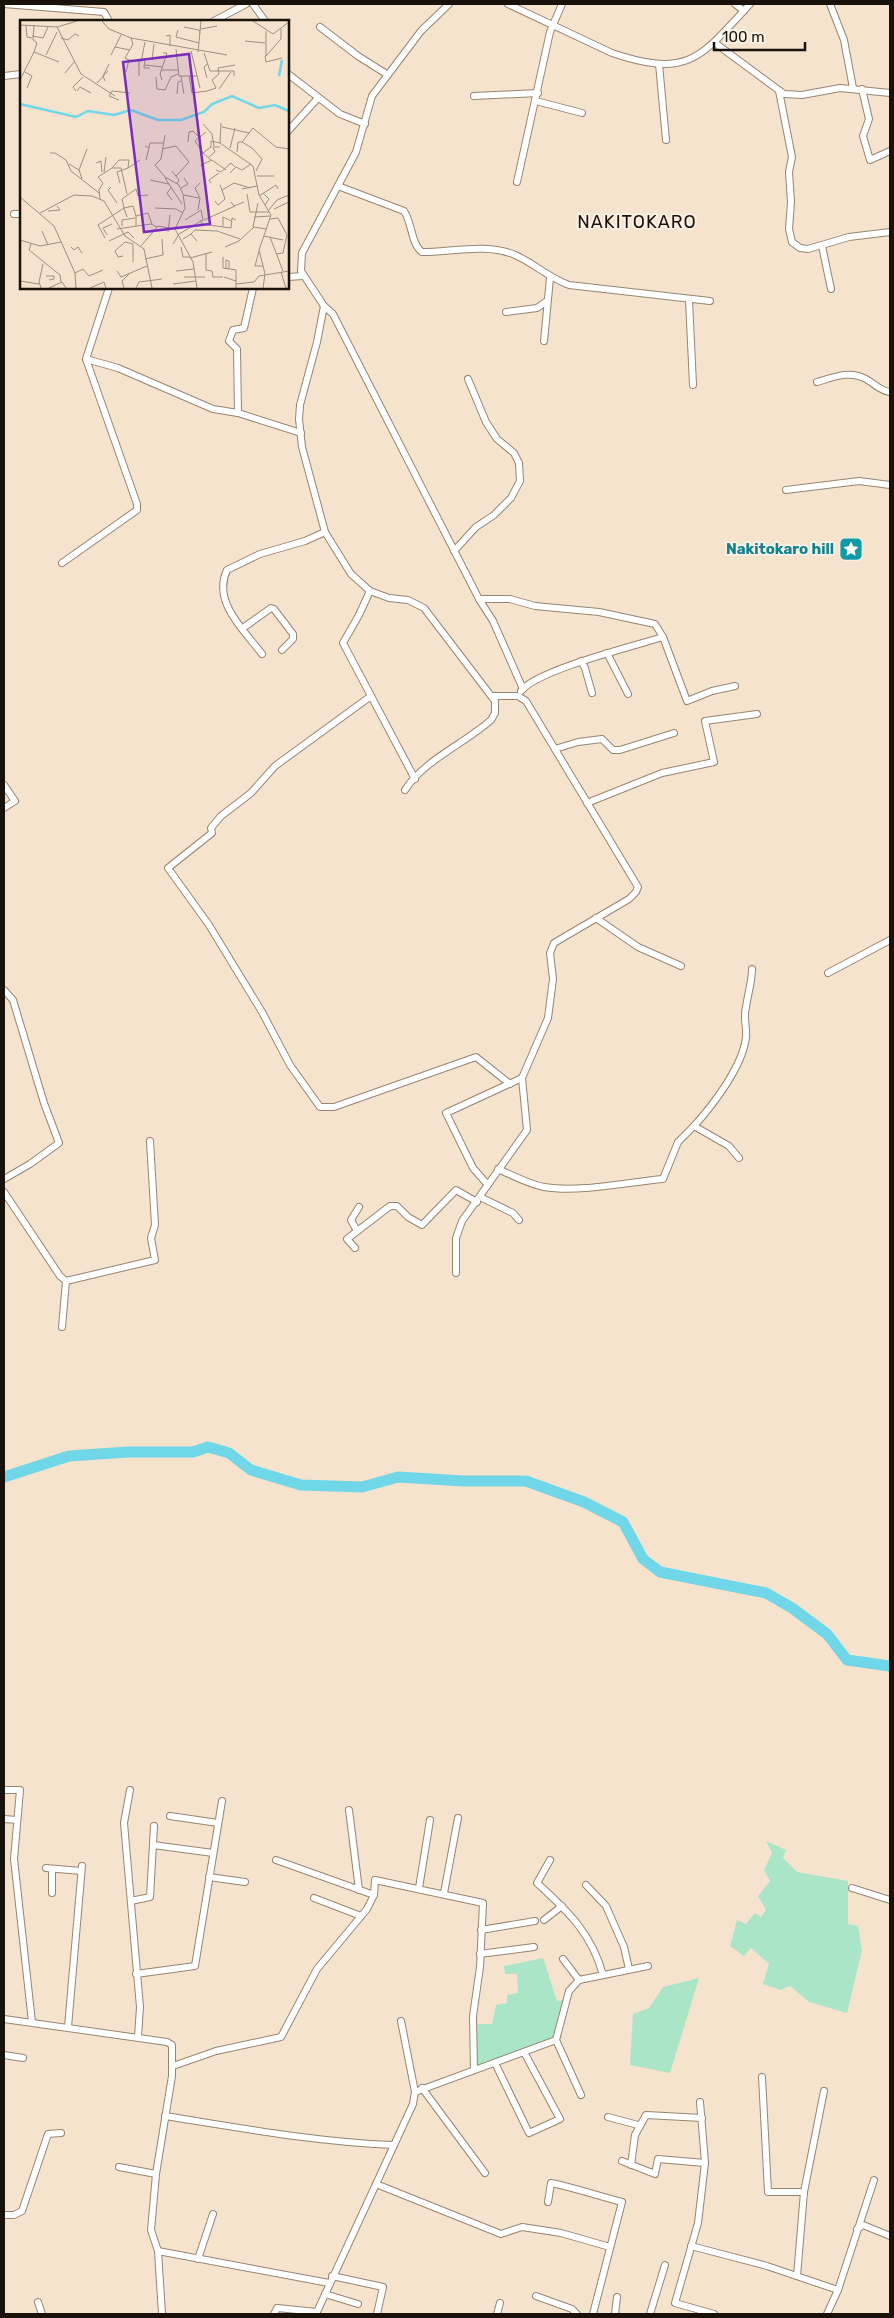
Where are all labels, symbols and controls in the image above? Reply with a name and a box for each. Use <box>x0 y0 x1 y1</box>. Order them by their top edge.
inset map <box>20 20 289 289</box>
scale bar <box>714 20 805 52</box>
text: 100 m <box>722 28 764 46</box>
district label: NAKITOKARO <box>577 211 697 233</box>
place icon: Nakitokaro hill <box>838 536 864 562</box>
place label: Nakitokaro hill <box>726 540 834 558</box>

